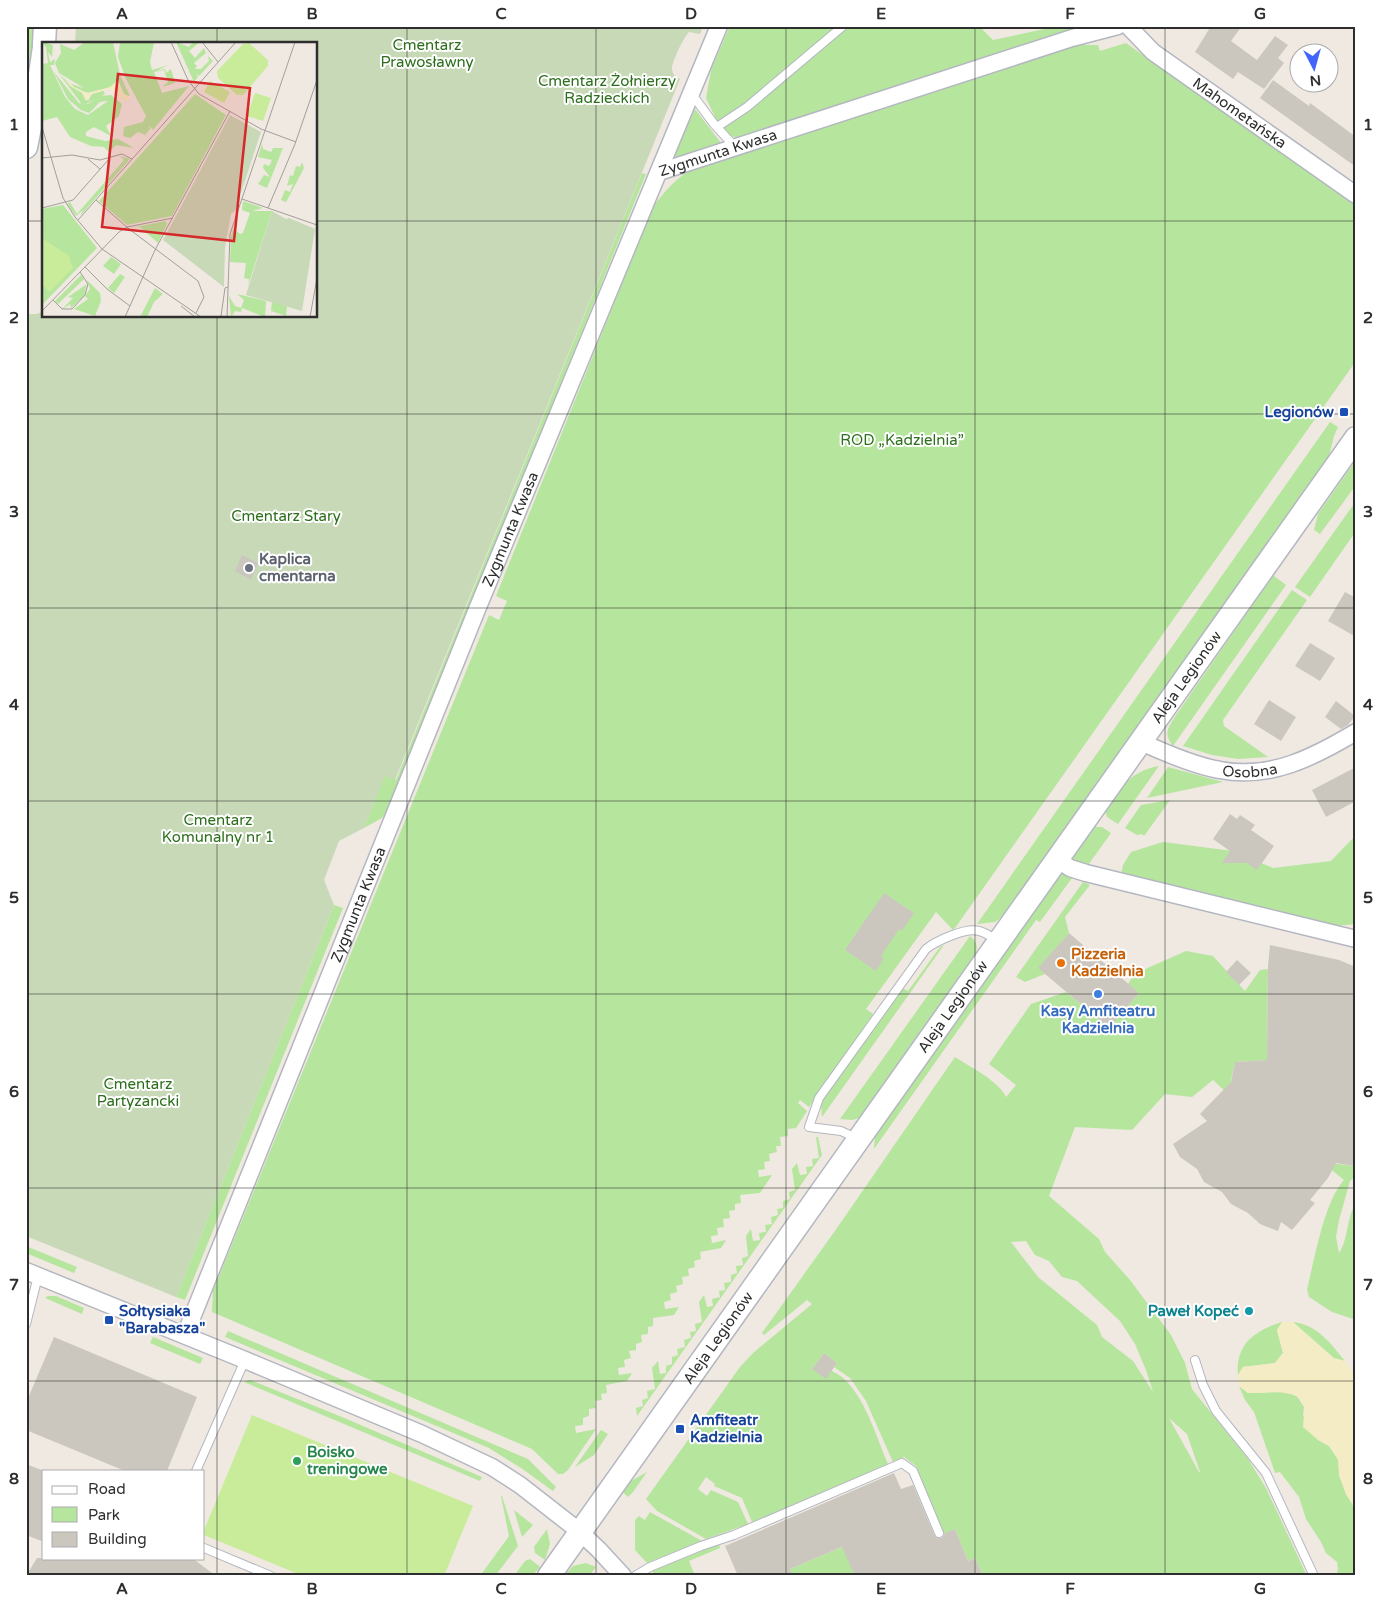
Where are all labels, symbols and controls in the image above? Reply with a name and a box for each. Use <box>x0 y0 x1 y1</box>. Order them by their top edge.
text: A <box>116 4 128 24</box>
text: B <box>306 4 318 24</box>
text: C <box>495 4 507 24</box>
text: D <box>685 4 697 24</box>
text: E <box>876 4 886 24</box>
text: F <box>1065 4 1075 24</box>
text: G <box>1254 4 1266 24</box>
park label: Cmentarz Prawosławny <box>380 36 474 71</box>
inset map <box>42 42 318 318</box>
north arrow <box>1290 42 1340 92</box>
text: N <box>1309 71 1322 89</box>
park label: Cmentarz Żołnierzy Radzieckich <box>538 72 676 107</box>
street label: Mahometańska <box>1189 74 1290 152</box>
text: 1 <box>9 115 19 135</box>
text: 1 <box>1363 115 1373 135</box>
street label: Zygmunta Kwasa <box>657 125 779 180</box>
text: 2 <box>9 308 19 328</box>
text: 2 <box>1363 308 1373 328</box>
place label: Legionów <box>1265 403 1334 422</box>
marker: Legionów <box>1338 406 1350 418</box>
park label: ROD „Kadzielnia” <box>840 431 964 449</box>
street label: Zygmunta Kwasa <box>478 469 542 589</box>
text: 3 <box>9 502 19 522</box>
text: 3 <box>1363 502 1373 522</box>
park label: Cmentarz Stary <box>231 507 341 525</box>
place label: Kaplica cmentarna <box>259 550 336 585</box>
marker: Kaplica cmentarna <box>243 562 255 574</box>
street label: Aleja Legionów <box>1148 627 1225 727</box>
text: 4 <box>9 695 19 715</box>
text: 4 <box>1363 695 1373 715</box>
street label: Osobna <box>1221 759 1279 781</box>
park label: Cmentarz Komunalny nr 1 <box>162 811 274 846</box>
street label: Zygmunta Kwasa <box>327 844 390 965</box>
text: 5 <box>9 888 19 908</box>
text: 5 <box>1363 888 1373 908</box>
place label: Pizzeria Kadzielnia <box>1071 945 1144 980</box>
street label: Aleja Legionów <box>914 957 992 1056</box>
marker: Pizzeria Kadzielnia <box>1055 957 1067 969</box>
marker: Kasy Amfiteatru Kadzielnia <box>1092 988 1104 1000</box>
place label: Kasy Amfiteatru Kadzielnia <box>1041 1002 1155 1037</box>
park label: Cmentarz Partyzancki <box>97 1075 179 1110</box>
text: 6 <box>9 1082 19 1102</box>
text: 6 <box>1363 1082 1373 1102</box>
text: 7 <box>9 1275 19 1295</box>
text: 7 <box>1363 1275 1373 1295</box>
street label: Aleja Legionów <box>679 1288 757 1387</box>
place label: Sołtysiaka "Barabasza" <box>119 1302 205 1337</box>
place label: Paweł Kopeć <box>1148 1302 1239 1321</box>
marker: Paweł Kopeć <box>1243 1305 1255 1317</box>
marker: Sołtysiaka "Barabasza" <box>103 1314 115 1326</box>
place label: Amfiteatr Kadzielnia <box>690 1411 763 1446</box>
marker: Amfiteatr Kadzielnia <box>674 1423 686 1435</box>
place label: Boisko treningowe <box>306 1443 388 1479</box>
marker: Boisko treningowe <box>291 1455 303 1467</box>
text: 8 <box>9 1469 19 1489</box>
text: 8 <box>1363 1469 1373 1489</box>
legend <box>42 1470 205 1560</box>
text: Road <box>88 1480 126 1498</box>
text: Park <box>88 1506 120 1524</box>
text: Building <box>88 1530 147 1548</box>
text: A <box>116 1579 128 1599</box>
text: B <box>306 1579 318 1599</box>
text: C <box>495 1579 507 1599</box>
text: D <box>685 1579 697 1599</box>
text: E <box>876 1579 886 1599</box>
text: F <box>1065 1579 1075 1599</box>
text: G <box>1254 1579 1266 1599</box>

